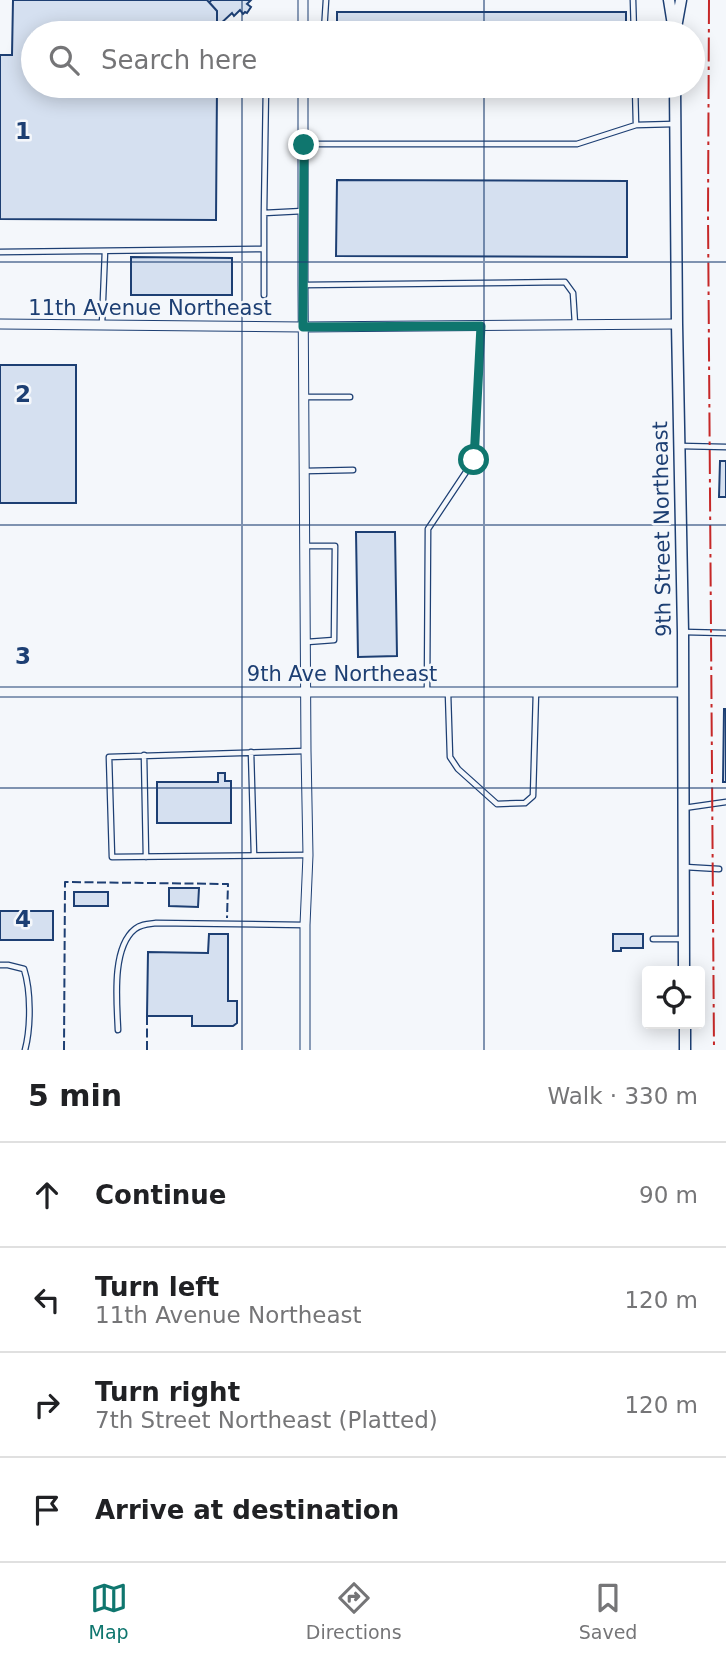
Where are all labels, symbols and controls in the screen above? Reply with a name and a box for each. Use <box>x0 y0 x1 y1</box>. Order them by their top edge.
search box <box>21 21 705 98</box>
icon: search <box>45 41 83 79</box>
text: Search here <box>101 45 257 75</box>
text: 1 <box>15 118 31 144</box>
route end <box>288 129 319 160</box>
street label: 11th Avenue Northeast <box>28 296 272 320</box>
text: 2 <box>15 381 31 407</box>
street label: 9th Street Northeast <box>648 421 676 637</box>
route start <box>458 444 489 475</box>
text: 3 <box>15 643 31 669</box>
street label: 9th Ave Northeast <box>247 662 437 686</box>
text: 4 <box>15 906 31 932</box>
map controls <box>642 966 705 1029</box>
button: locate <box>642 966 705 1029</box>
text: 5 min <box>28 1078 122 1113</box>
text: Walk · 330 m <box>547 1083 698 1109</box>
icon: ahead <box>28 1176 66 1214</box>
text: Continue <box>95 1180 226 1210</box>
text: 90 m <box>639 1182 698 1208</box>
text: Turn left <box>95 1272 219 1302</box>
icon: left <box>28 1281 66 1319</box>
text: 120 m <box>624 1287 698 1313</box>
text: 11th Avenue Northeast <box>95 1302 362 1328</box>
text: Turn right <box>95 1377 240 1407</box>
icon: right <box>28 1386 66 1424</box>
text: 120 m <box>624 1392 698 1418</box>
text: 7th Street Northeast (Platted) <box>95 1407 438 1433</box>
icon: arrive <box>28 1491 66 1529</box>
text: Arrive at destination <box>95 1495 399 1525</box>
tab: Map <box>89 1579 129 1643</box>
tab: Directions <box>306 1579 402 1643</box>
tab: Saved <box>579 1579 637 1643</box>

